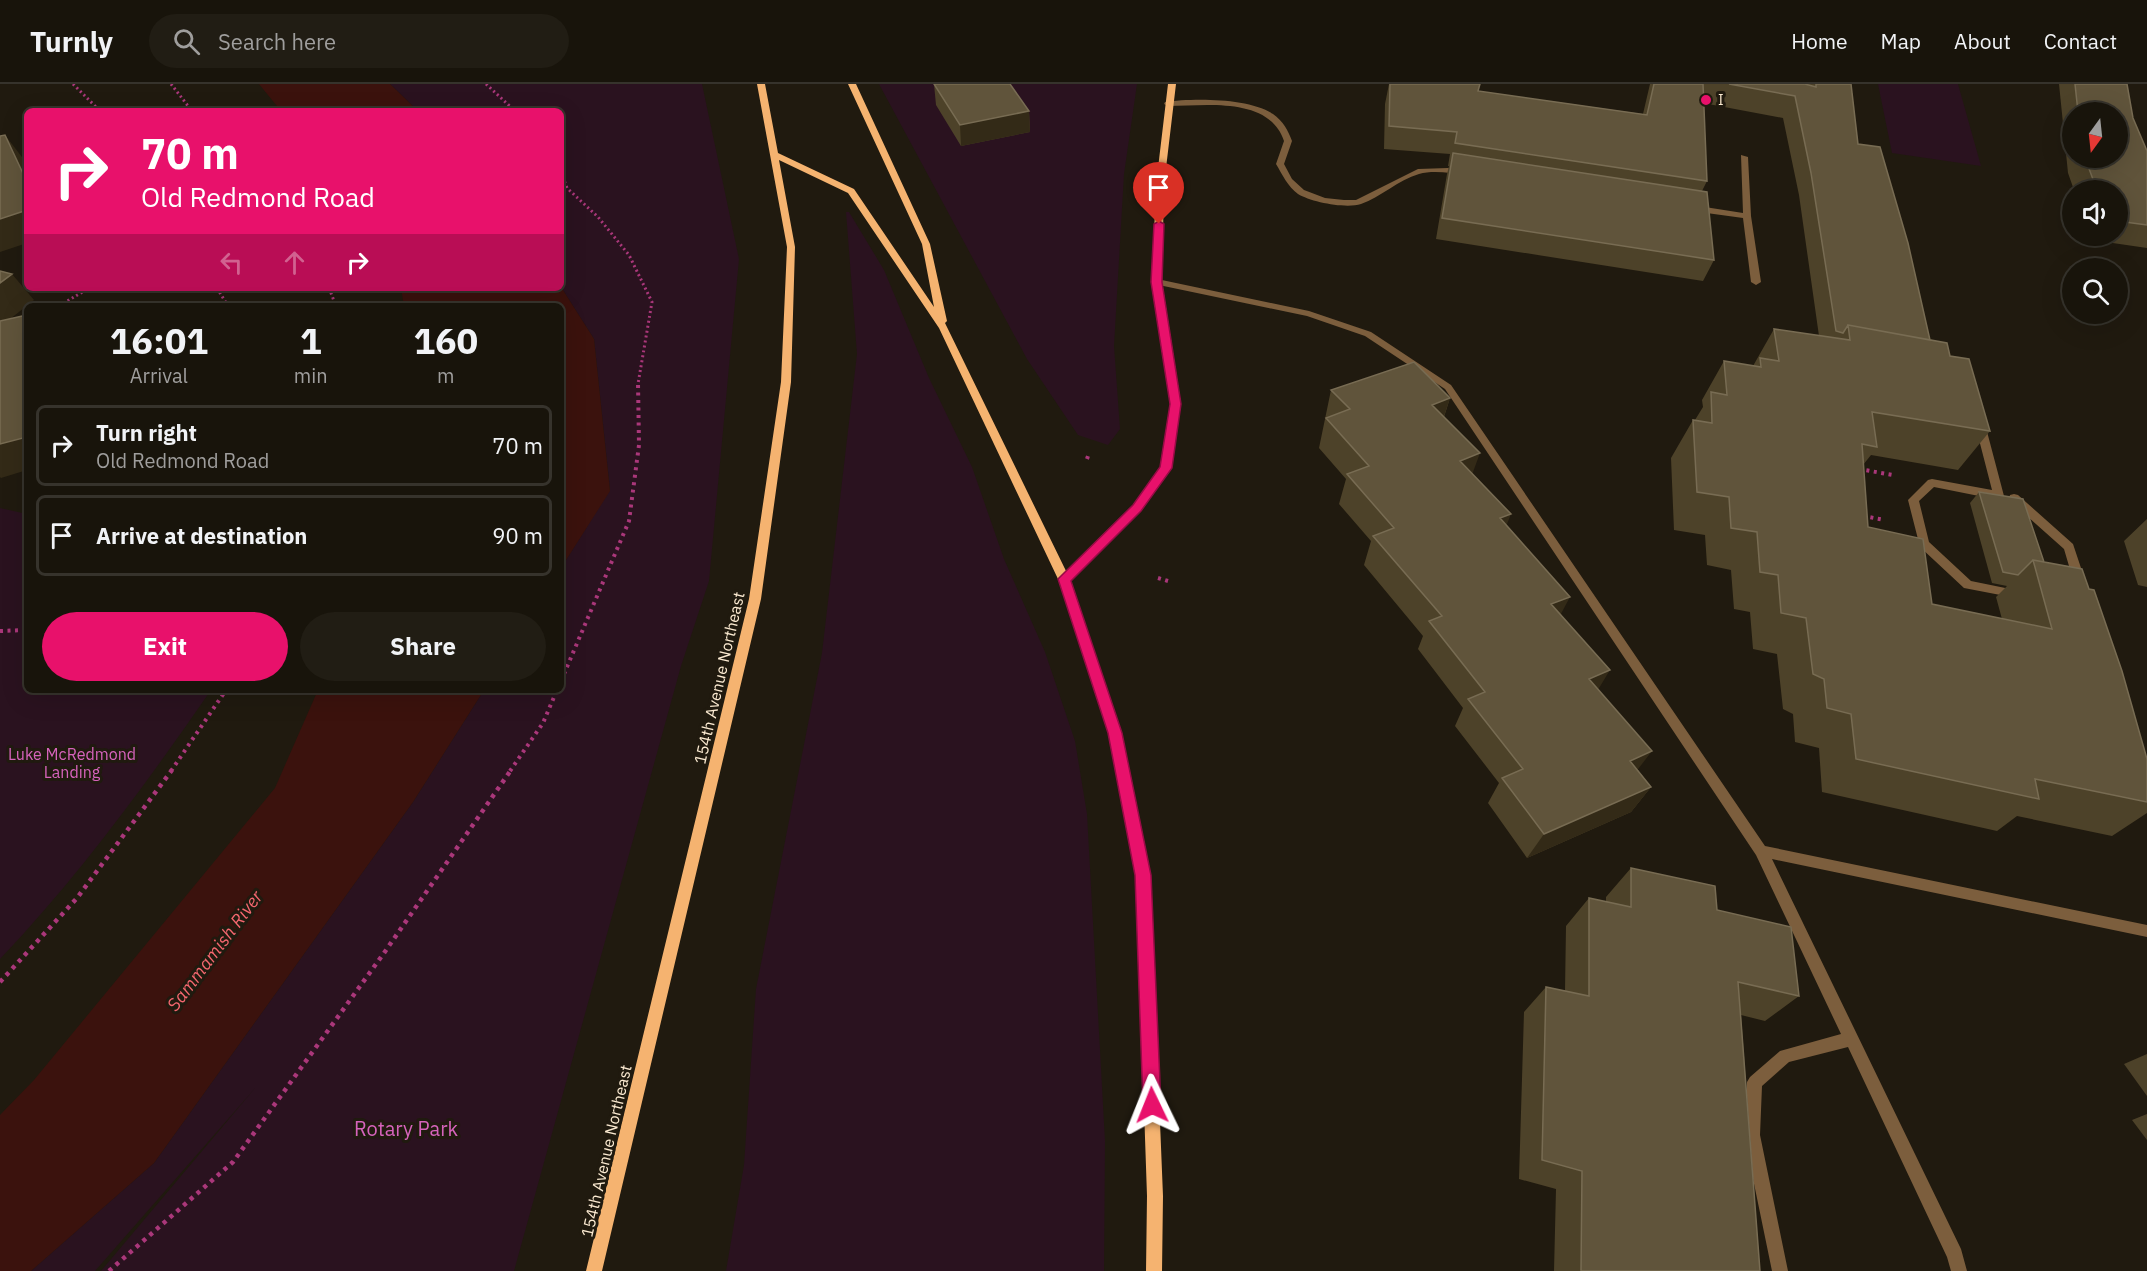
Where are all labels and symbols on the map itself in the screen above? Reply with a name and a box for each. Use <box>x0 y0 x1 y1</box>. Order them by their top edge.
place label: I <box>1718 91 1724 109</box>
marker: I <box>1699 93 1713 107</box>
north arrow <box>2062 102 2128 168</box>
pin <box>1133 162 1184 224</box>
street label: 154th Avenue Northeast <box>689 590 749 766</box>
park label: Luke McRedmond Landing <box>8 744 136 782</box>
water label: Sammamish River <box>162 885 268 1016</box>
street label: 154th Avenue Northeast <box>576 1063 636 1239</box>
position arrow <box>1120 1073 1184 1137</box>
park label: Rotary Park <box>354 1115 459 1142</box>

